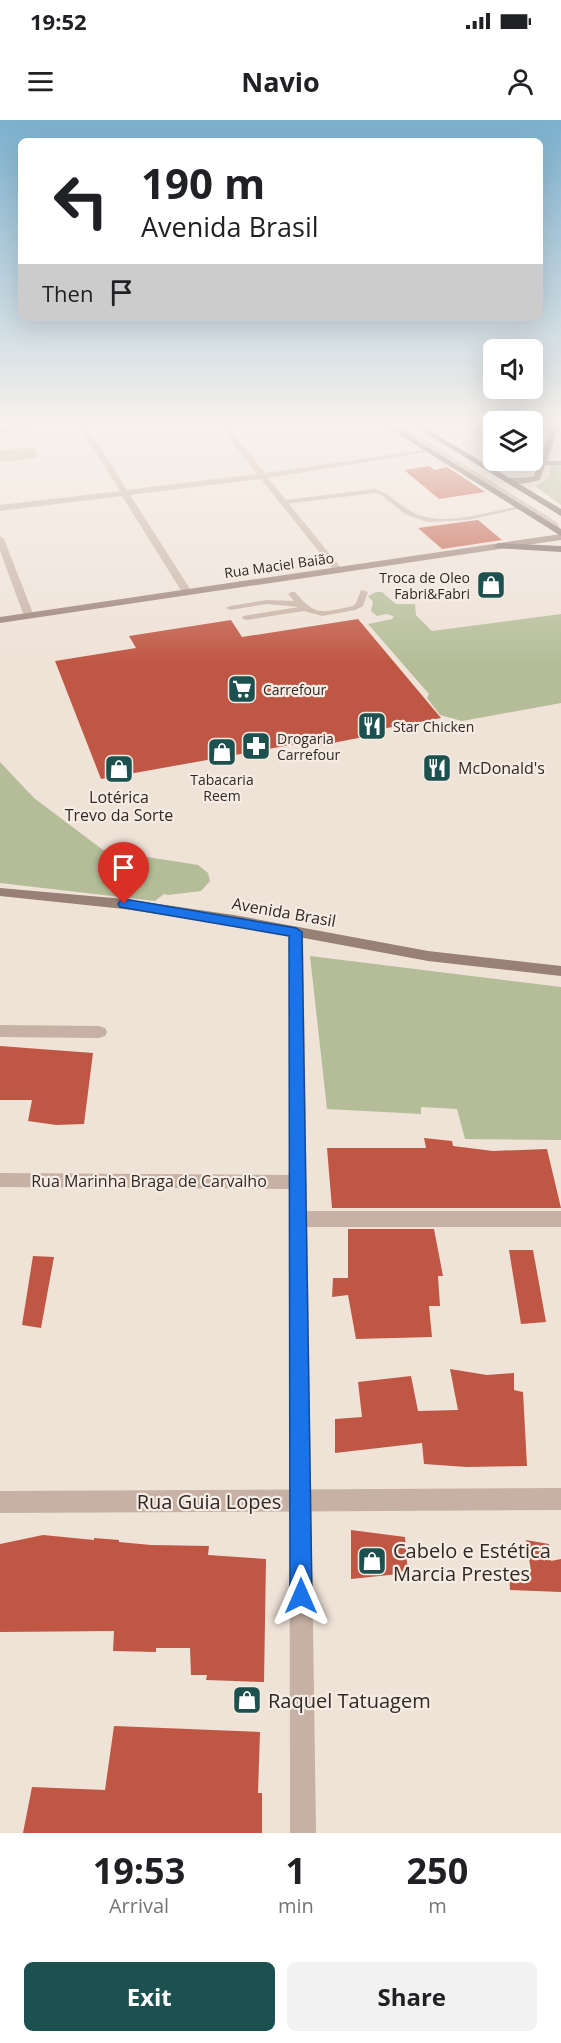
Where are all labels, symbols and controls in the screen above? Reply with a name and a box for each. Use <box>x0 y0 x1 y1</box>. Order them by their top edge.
text: 19:52 <box>30 6 87 36</box>
text: Navio <box>241 63 320 100</box>
icon: menu <box>24 65 57 98</box>
icon: person <box>504 65 537 98</box>
text: 190 m <box>141 154 265 211</box>
icon: left <box>42 162 120 240</box>
text: Avenida Brasil <box>141 208 319 245</box>
icon: arrive <box>105 276 138 309</box>
text: Then <box>42 278 93 308</box>
map controls <box>483 339 543 471</box>
button: sound <box>483 339 543 399</box>
button: layers <box>483 411 543 471</box>
street label: Rua Maciel Baião <box>223 548 335 582</box>
place label: Troca de Oleo Fabri&Fabri <box>379 568 470 603</box>
shop icon: Troca de Oleo Fabri&Fabri <box>475 569 507 601</box>
supermarket icon: Carrefour <box>226 673 258 705</box>
place label: Carrefour <box>263 680 327 699</box>
restaurant icon: Star Chicken <box>356 710 388 742</box>
place label: Star Chicken <box>393 717 474 736</box>
place label: Drogaria Carrefour <box>277 729 341 764</box>
pharmacy icon: Drogaria Carrefour <box>240 730 272 762</box>
shop icon: Tabacaria Reem <box>206 736 238 768</box>
restaurant icon: McDonald's <box>421 752 453 784</box>
shop icon: Lotérica Trevo da Sorte <box>103 753 135 785</box>
place label: McDonald's <box>458 757 545 779</box>
place label: Tabacaria Reem <box>190 770 254 805</box>
place label: Lotérica Trevo da Sorte <box>65 786 173 826</box>
pin <box>98 842 149 904</box>
icon: arrive <box>107 851 140 884</box>
street label: Avenida Brasil <box>230 892 338 932</box>
street label: Rua Marinha Braga de Carvalho <box>31 1170 267 1192</box>
street label: Rua Guia Lopes <box>137 1488 281 1515</box>
place label: Cabelo e Estética Marcia Prestes <box>393 1537 551 1587</box>
shop icon: Cabelo e Estética Marcia Prestes <box>356 1545 388 1577</box>
position arrow <box>269 1564 333 1628</box>
shop icon: Raquel Tatuagem <box>231 1684 263 1716</box>
place label: Raquel Tatuagem <box>268 1687 431 1714</box>
text: 19:53 <box>93 1846 185 1895</box>
text: 1 <box>286 1846 306 1895</box>
text: 250 <box>407 1846 468 1895</box>
text: Arrival <box>109 1892 169 1919</box>
text: min <box>278 1892 314 1919</box>
text: m <box>428 1892 447 1919</box>
button: Exit <box>24 1962 275 2031</box>
button: Share <box>287 1962 537 2031</box>

